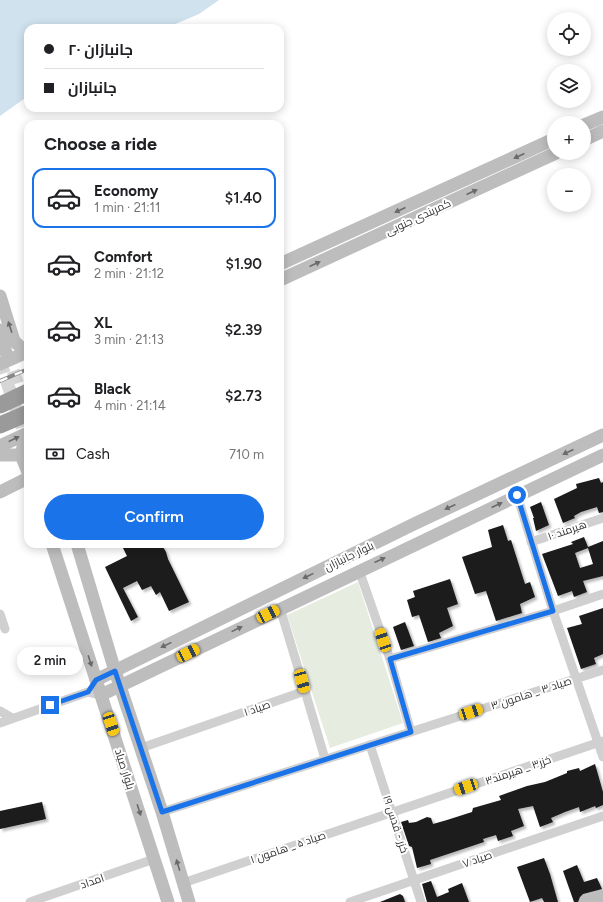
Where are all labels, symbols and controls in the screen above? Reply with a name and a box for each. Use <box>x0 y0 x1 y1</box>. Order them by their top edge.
map controls <box>547 12 591 212</box>
button: locate <box>547 12 591 56</box>
text: جانبازان ۲۰ <box>68 41 133 59</box>
button: layers <box>547 64 591 108</box>
text: جانبازان <box>68 79 117 97</box>
button: + <box>547 116 591 160</box>
text: Choose a ride <box>44 133 157 155</box>
one-way arrow <box>513 153 524 159</box>
button: − <box>547 168 591 212</box>
icon: car <box>46 180 82 216</box>
text: Economy <box>94 182 159 200</box>
text: $1.40 <box>225 189 262 207</box>
one-way arrow <box>466 189 477 195</box>
street label: کمربندی جنوبی <box>383 197 453 238</box>
text: 1 min · 21:11 <box>94 200 160 215</box>
one-way arrow <box>395 207 406 213</box>
icon: car <box>46 246 82 282</box>
text: Comfort <box>94 248 153 266</box>
text: $1.90 <box>226 255 262 273</box>
one-way arrow <box>310 261 321 267</box>
text: 2 min · 21:12 <box>94 266 164 281</box>
icon: car <box>46 312 82 348</box>
text: XL <box>94 314 112 332</box>
one-way arrow <box>7 321 13 333</box>
text: $2.39 <box>225 321 262 339</box>
text: 3 min · 21:13 <box>94 332 164 347</box>
icon: car <box>46 378 82 414</box>
text: Black <box>94 380 131 398</box>
text: $2.73 <box>225 387 262 405</box>
text: 4 min · 21:14 <box>94 398 166 413</box>
one-way arrow <box>8 436 20 442</box>
icon: cash <box>44 443 66 465</box>
text: Cash <box>76 445 110 463</box>
text: 710 m <box>229 447 264 462</box>
one-way arrow <box>562 449 573 455</box>
route start <box>508 486 526 504</box>
button: Confirm <box>44 494 264 540</box>
one-way arrow <box>491 502 503 508</box>
one-way arrow <box>444 504 456 510</box>
street label: هیرمند ۱۰ <box>546 518 588 543</box>
street label: بلوار جانبازان <box>322 539 376 574</box>
one-way arrow <box>374 557 385 563</box>
one-way arrow <box>302 573 313 579</box>
car <box>255 603 281 625</box>
one-way arrow <box>232 626 243 632</box>
car <box>373 627 393 653</box>
one-way arrow <box>160 642 171 648</box>
car <box>175 642 201 664</box>
callout: 2 min <box>17 647 83 675</box>
text: 2 min <box>34 653 66 668</box>
one-way arrow <box>87 655 93 667</box>
car <box>293 668 311 694</box>
street label: صیاد ۳ _ هامون ۳ <box>489 674 573 713</box>
route end <box>41 696 59 714</box>
street label: صیاد ۱ <box>242 698 272 719</box>
car <box>458 703 484 721</box>
car <box>102 711 120 737</box>
street label: بلوار صیاد <box>112 747 137 791</box>
street label: خزر۳ _ هیرمند۳ <box>483 753 553 788</box>
car <box>453 777 479 797</box>
street label: خزر - قدس ۱۹ <box>380 794 411 855</box>
one-way arrow <box>136 804 142 816</box>
street label: صیاد ۵ _ هامون ۱ <box>249 829 327 866</box>
street label: صیاد ۷ <box>461 848 494 871</box>
one-way arrow <box>175 858 181 870</box>
street label: امداد <box>79 871 106 892</box>

